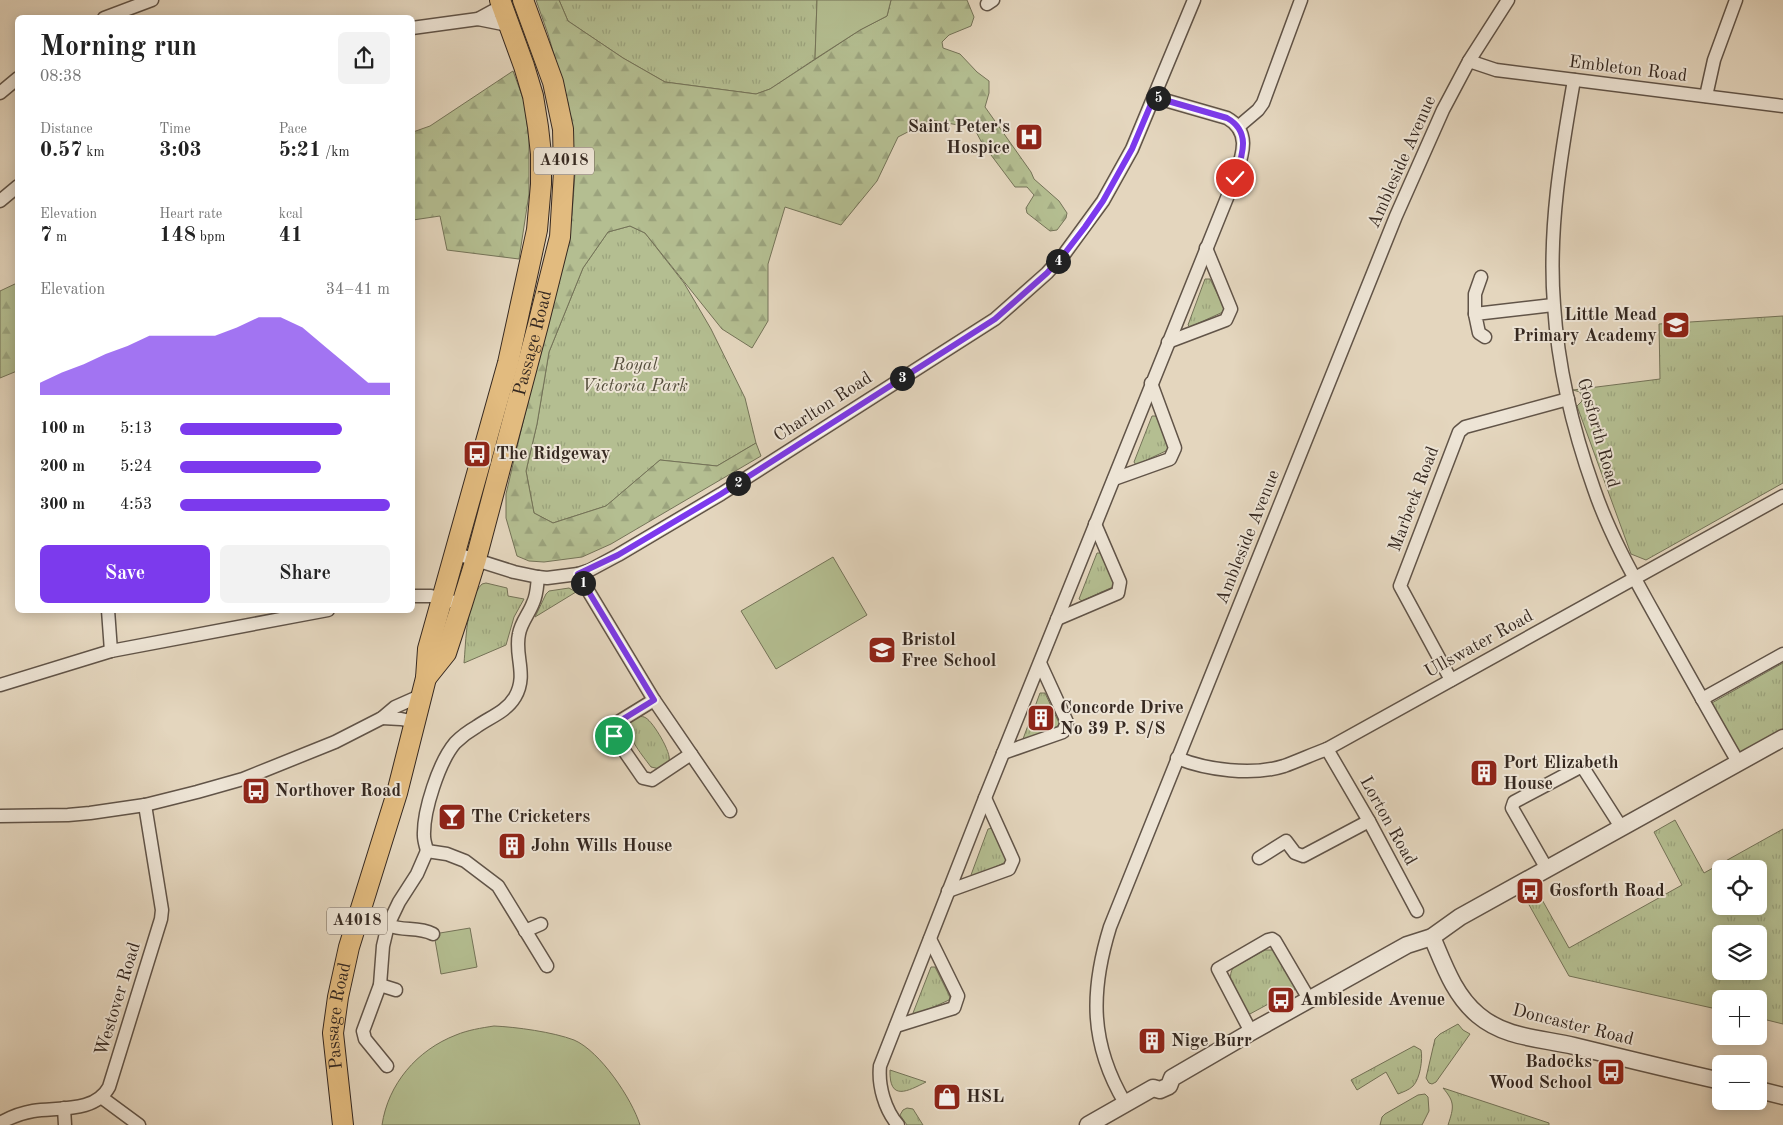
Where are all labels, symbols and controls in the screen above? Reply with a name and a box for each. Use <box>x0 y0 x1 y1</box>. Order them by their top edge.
button: share <box>338 32 390 84</box>
text: Morning run <box>40 34 197 62</box>
street label: Embleton Road <box>1568 53 1688 85</box>
text: 08:38 <box>40 69 82 85</box>
pin: 5 <box>1146 86 1170 110</box>
text: 5 <box>1154 91 1163 105</box>
street label: Ambleside Avenue <box>1365 93 1439 231</box>
place label: Saint Peter's Hospice <box>908 118 1010 157</box>
text: Distance <box>40 122 93 136</box>
text: Time <box>159 122 191 136</box>
text: Pace <box>279 122 307 136</box>
hospital icon: Saint Peter's Hospice <box>1014 122 1044 152</box>
text: 0.57 <box>40 140 82 161</box>
text: 3:03 <box>159 140 202 161</box>
text: 5:21 <box>279 140 321 161</box>
text: km <box>82 145 105 159</box>
text: /km <box>321 145 350 159</box>
road number: A4018 <box>534 148 594 175</box>
pin <box>1214 157 1256 199</box>
icon: check <box>1221 164 1249 192</box>
text: Elevation <box>40 207 97 221</box>
text: Heart rate <box>159 207 222 221</box>
text: kcal <box>279 207 303 221</box>
text: 7 <box>40 225 52 246</box>
text: 148 <box>159 225 196 246</box>
text: 41 <box>279 225 303 246</box>
text: m <box>52 230 67 244</box>
text: bpm <box>196 230 225 244</box>
pin: 4 <box>1046 248 1070 274</box>
text: 4 <box>1054 254 1063 268</box>
text: Elevation <box>40 282 105 298</box>
text: 34–41 m <box>326 282 390 298</box>
street label: Passage Road <box>511 289 555 398</box>
place label: Little Mead Primary Academy <box>1513 306 1657 345</box>
school or university icon: Little Mead Primary Academy <box>1661 310 1691 340</box>
park label: Royal Victoria Park <box>582 356 688 395</box>
pin: 3 <box>890 366 914 390</box>
street label: Charlton Road <box>771 369 875 445</box>
text: 3 <box>898 371 907 385</box>
street label: Gosforth Road <box>1574 376 1622 490</box>
text: 100 m <box>40 421 85 437</box>
text: 5:13 <box>120 421 152 437</box>
bus stop icon: The Ridgeway <box>462 439 492 469</box>
street label: Marbeck Road <box>1386 444 1442 554</box>
place label: The Ridgeway <box>496 445 610 463</box>
text: 200 m <box>40 459 85 475</box>
text: 5:24 <box>120 459 152 475</box>
street label: Ambleside Avenue <box>1213 467 1283 607</box>
pin: 2 <box>726 470 750 496</box>
text: 2 <box>734 476 743 490</box>
text: 300 m <box>40 497 85 513</box>
text: 4:53 <box>120 497 152 513</box>
button: Save <box>40 545 210 603</box>
button: Share <box>220 545 390 603</box>
pin: 1 <box>570 570 596 596</box>
text: 1 <box>579 576 588 590</box>
street label: Ullswater Road <box>1422 607 1536 681</box>
place label: Bristol Free School <box>901 631 997 670</box>
school or university icon: Bristol Free School <box>867 635 897 665</box>
place label: Concorde Drive No 39 P. S/S <box>1060 699 1184 738</box>
building icon: Concorde Drive No 39 P. S/S <box>1026 703 1056 733</box>
pin <box>593 715 635 757</box>
icon: arrive <box>600 722 628 750</box>
place label: Port Elizabeth House <box>1503 754 1619 793</box>
building icon: Port Elizabeth House <box>1469 758 1499 788</box>
street label: Lorton Road <box>1356 774 1420 868</box>
bus stop icon: Northover Road <box>241 776 271 806</box>
place label: Northover Road <box>275 782 401 800</box>
bar icon: The Cricketers <box>437 802 467 832</box>
place label: The Cricketers <box>471 808 590 826</box>
building icon: John Wills House <box>497 831 527 861</box>
place label: John Wills House <box>531 837 672 855</box>
map controls <box>1712 860 1767 1110</box>
button: locate <box>1712 860 1767 915</box>
bus stop icon: Gosforth Road <box>1515 876 1545 906</box>
place label: Gosforth Road <box>1549 882 1665 900</box>
road number: A4018 <box>327 908 387 934</box>
button: layers <box>1712 925 1767 980</box>
street label: Westover Road <box>92 940 144 1058</box>
street label: Passage Road <box>324 961 354 1070</box>
bus stop icon: Ambleside Avenue <box>1266 985 1296 1015</box>
button: + <box>1712 990 1767 1045</box>
place label: Ambleside Avenue <box>1300 991 1445 1009</box>
street label: Doncaster Road <box>1510 1001 1636 1049</box>
building icon: Nige Burr <box>1137 1026 1167 1056</box>
place label: Nige Burr <box>1171 1032 1252 1050</box>
place label: Badocks Wood School <box>1488 1053 1592 1092</box>
button: − <box>1712 1055 1767 1110</box>
bus stop icon: Badocks Wood School <box>1596 1057 1626 1087</box>
shop icon: HSL <box>932 1082 962 1112</box>
place label: HSL <box>966 1088 1004 1106</box>

